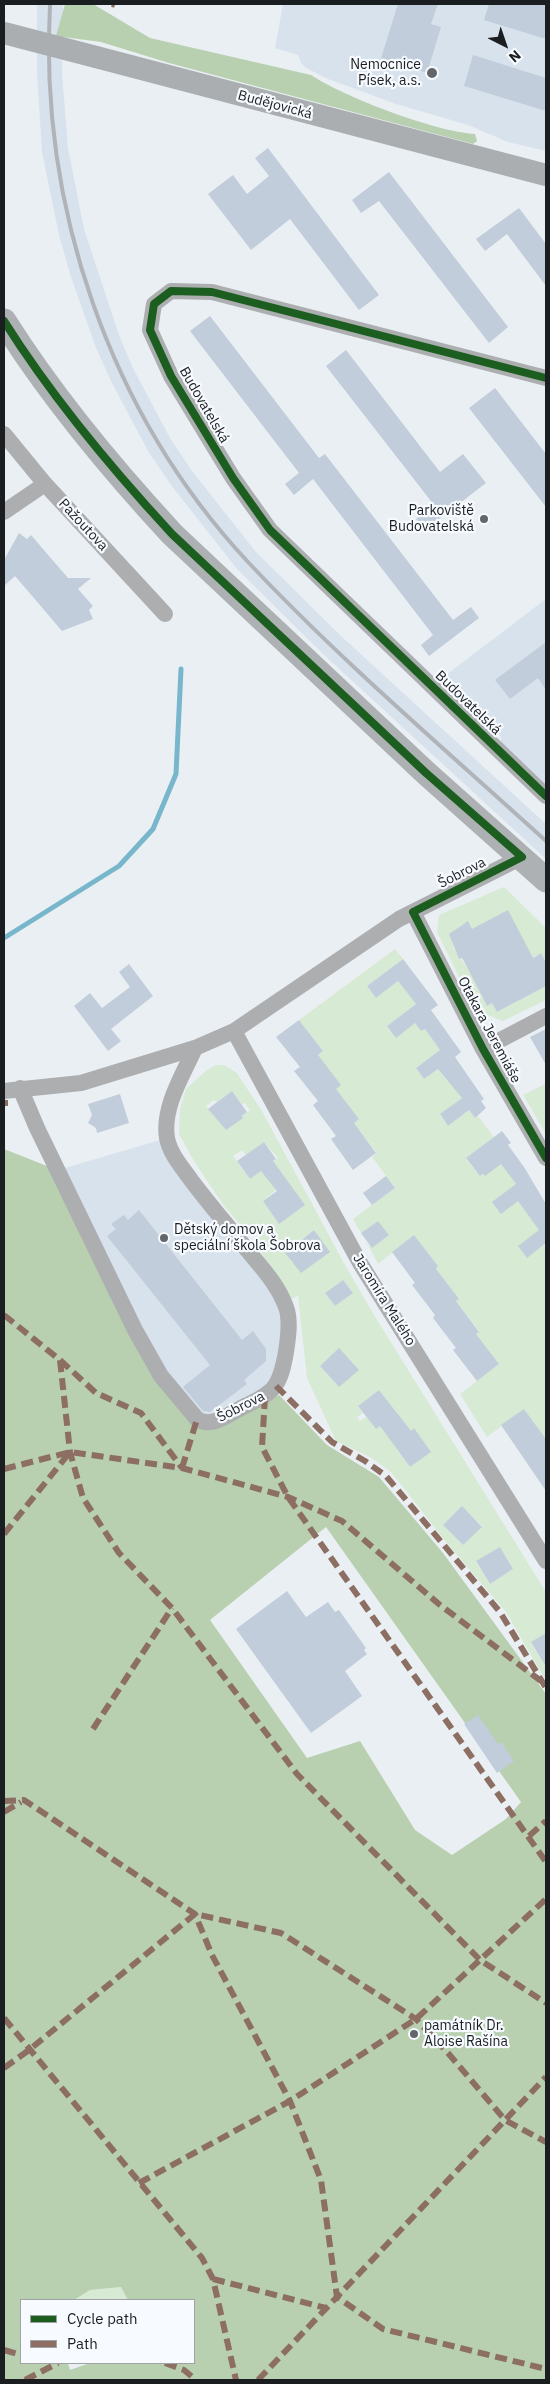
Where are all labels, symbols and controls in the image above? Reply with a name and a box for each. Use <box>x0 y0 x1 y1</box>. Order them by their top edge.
north arrow <box>480 20 530 70</box>
text: N <box>505 46 525 66</box>
place label: Nemocnice Písek, a.s. <box>350 57 421 90</box>
marker: Nemocnice Písek, a.s. <box>425 66 439 80</box>
street label: Budějovická <box>236 87 314 123</box>
street label: Budovatelská <box>175 364 233 446</box>
street label: Pažoutova <box>55 496 111 554</box>
place label: Parkoviště Budovatelská <box>389 503 474 536</box>
marker: Parkoviště Budovatelská <box>478 513 490 525</box>
street label: Budovatelská <box>432 667 504 739</box>
street label: Šobrova <box>435 854 489 892</box>
street label: Otakara Jeremiáše <box>454 974 524 1086</box>
place label: Dětský domov a speciální škola Šobrova <box>174 1222 321 1254</box>
marker: Dětský domov a speciální škola Šobrova <box>158 1232 170 1244</box>
street label: Jaromíra Malého <box>349 1251 419 1349</box>
street label: Šobrova <box>214 1388 268 1426</box>
place label: památník Dr. Aloise Rašína <box>424 2018 508 2050</box>
marker: památník Dr. Aloise Rašína <box>408 2028 420 2040</box>
legend <box>20 2299 195 2364</box>
text: Cycle path <box>67 2309 138 2328</box>
text: Path <box>67 2334 98 2353</box>

